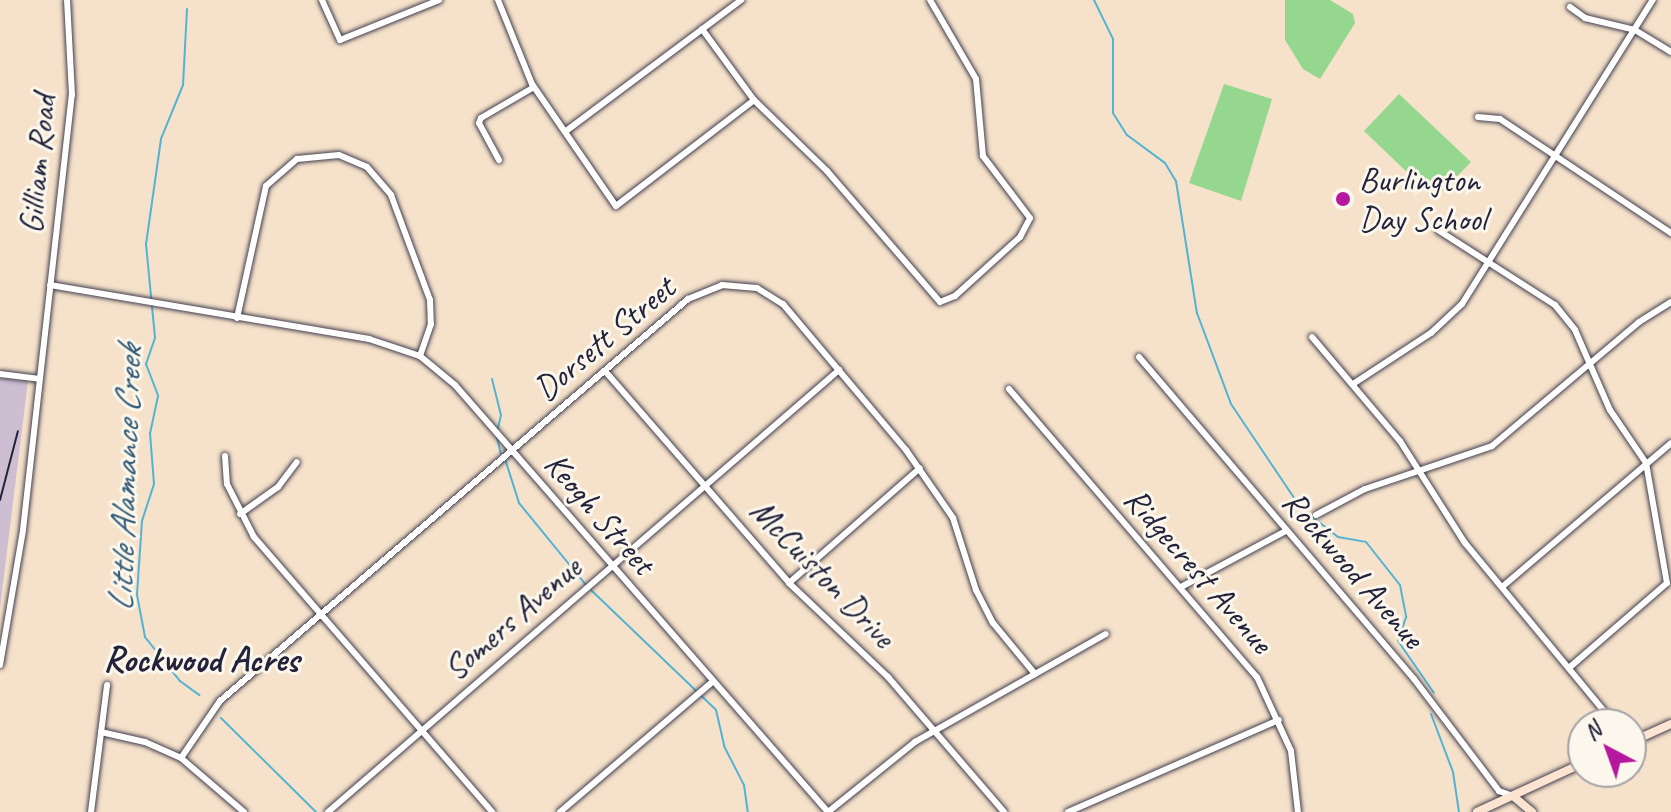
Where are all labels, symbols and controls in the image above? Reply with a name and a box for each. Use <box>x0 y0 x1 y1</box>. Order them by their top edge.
street label: Gilliam Road <box>9 93 65 235</box>
place label: Burlington Day School <box>1359 159 1486 238</box>
marker: Burlington Day School <box>1334 190 1352 208</box>
street label: Dorsett Street <box>525 267 683 409</box>
water label: Little Alamance Creek <box>99 346 151 612</box>
street label: Keogh Street <box>536 444 664 582</box>
street label: Ridgecrest Avenue <box>1116 479 1282 661</box>
street label: Rockwood Avenue <box>1274 482 1434 656</box>
street label: McCuiston Drive <box>742 490 904 656</box>
street label: Somers Avenue <box>435 547 589 689</box>
district label: Rockwood Acres <box>103 638 299 682</box>
north arrow <box>1567 708 1647 788</box>
text: N <box>1578 716 1607 746</box>

